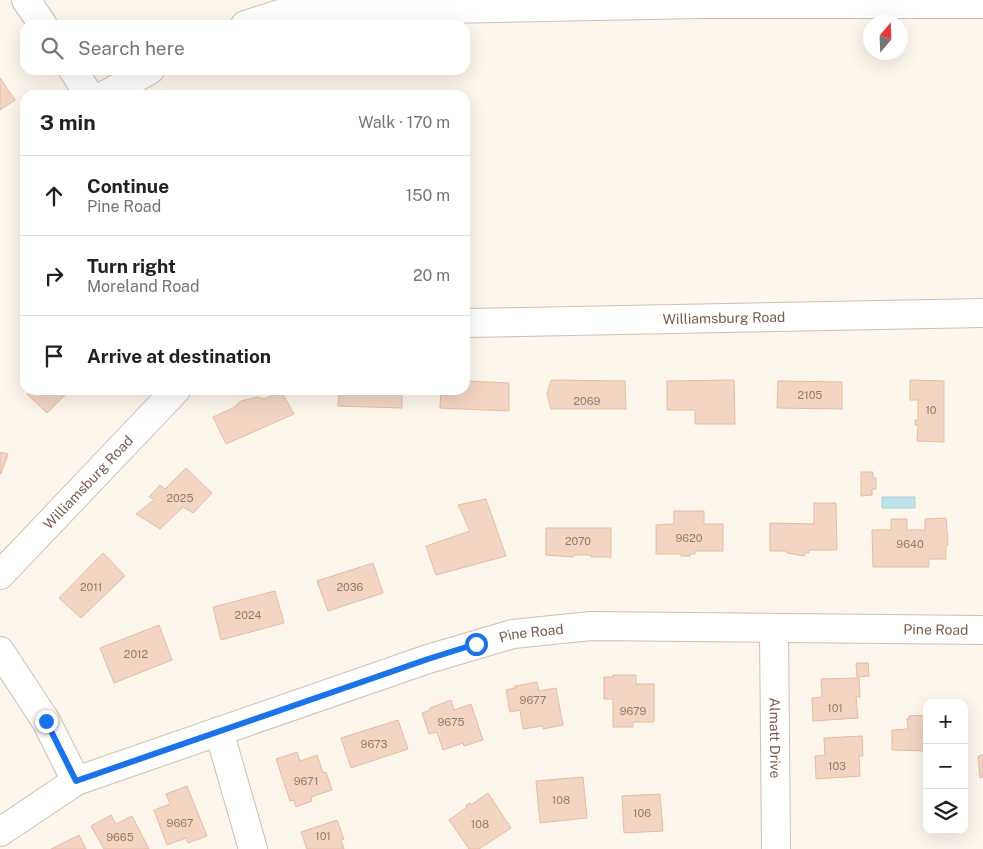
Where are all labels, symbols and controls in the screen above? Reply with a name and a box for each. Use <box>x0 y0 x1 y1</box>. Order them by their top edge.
north arrow <box>863 15 908 60</box>
search box <box>20 20 470 75</box>
icon: search <box>38 34 66 62</box>
text: Search here <box>78 37 185 59</box>
text: 3 min <box>40 110 96 135</box>
text: Walk · 170 m <box>358 113 450 132</box>
text: Continue <box>87 175 169 197</box>
icon: ahead <box>40 182 68 210</box>
text: 150 m <box>406 186 450 205</box>
text: Pine Road <box>87 197 161 216</box>
text: Turn right <box>87 255 176 277</box>
icon: right <box>40 262 68 290</box>
text: 20 m <box>413 266 450 285</box>
text: Moreland Road <box>87 277 199 296</box>
street label: Williamsburg Road <box>662 309 785 327</box>
icon: arrive <box>40 342 68 370</box>
text: Arrive at destination <box>87 345 271 367</box>
house number: 2105 <box>798 389 822 401</box>
house number: 2069 <box>574 395 601 407</box>
house number: 10 <box>925 404 937 416</box>
street label: Williamsburg Road <box>40 432 136 532</box>
house number: 2025 <box>167 492 193 504</box>
house number: 9620 <box>676 532 703 544</box>
house number: 2070 <box>565 535 591 547</box>
house number: 9640 <box>896 538 924 550</box>
house number: 2011 <box>80 581 102 593</box>
house number: 2036 <box>337 581 364 593</box>
house number: 2024 <box>235 609 261 621</box>
street label: Pine Road <box>497 621 564 646</box>
street label: Pine Road <box>903 621 968 638</box>
route start <box>465 633 488 656</box>
house number: 2012 <box>124 648 149 660</box>
house number: 9677 <box>520 694 547 706</box>
street label: Almatt Drive <box>767 698 783 779</box>
map controls <box>923 699 968 834</box>
button: + <box>923 699 968 744</box>
house number: 101 <box>827 702 843 714</box>
house number: 9679 <box>620 705 646 717</box>
route end <box>35 710 58 733</box>
house number: 9675 <box>437 716 465 728</box>
house number: 9673 <box>361 738 387 750</box>
button: − <box>923 744 968 789</box>
house number: 103 <box>828 760 846 772</box>
house number: 9671 <box>294 775 318 787</box>
button: layers <box>923 789 968 834</box>
house number: 108 <box>552 794 570 806</box>
house number: 106 <box>633 807 651 819</box>
house number: 9667 <box>167 817 194 829</box>
house number: 108 <box>471 818 489 830</box>
house number: 101 <box>315 830 331 842</box>
house number: 9665 <box>106 831 134 843</box>

